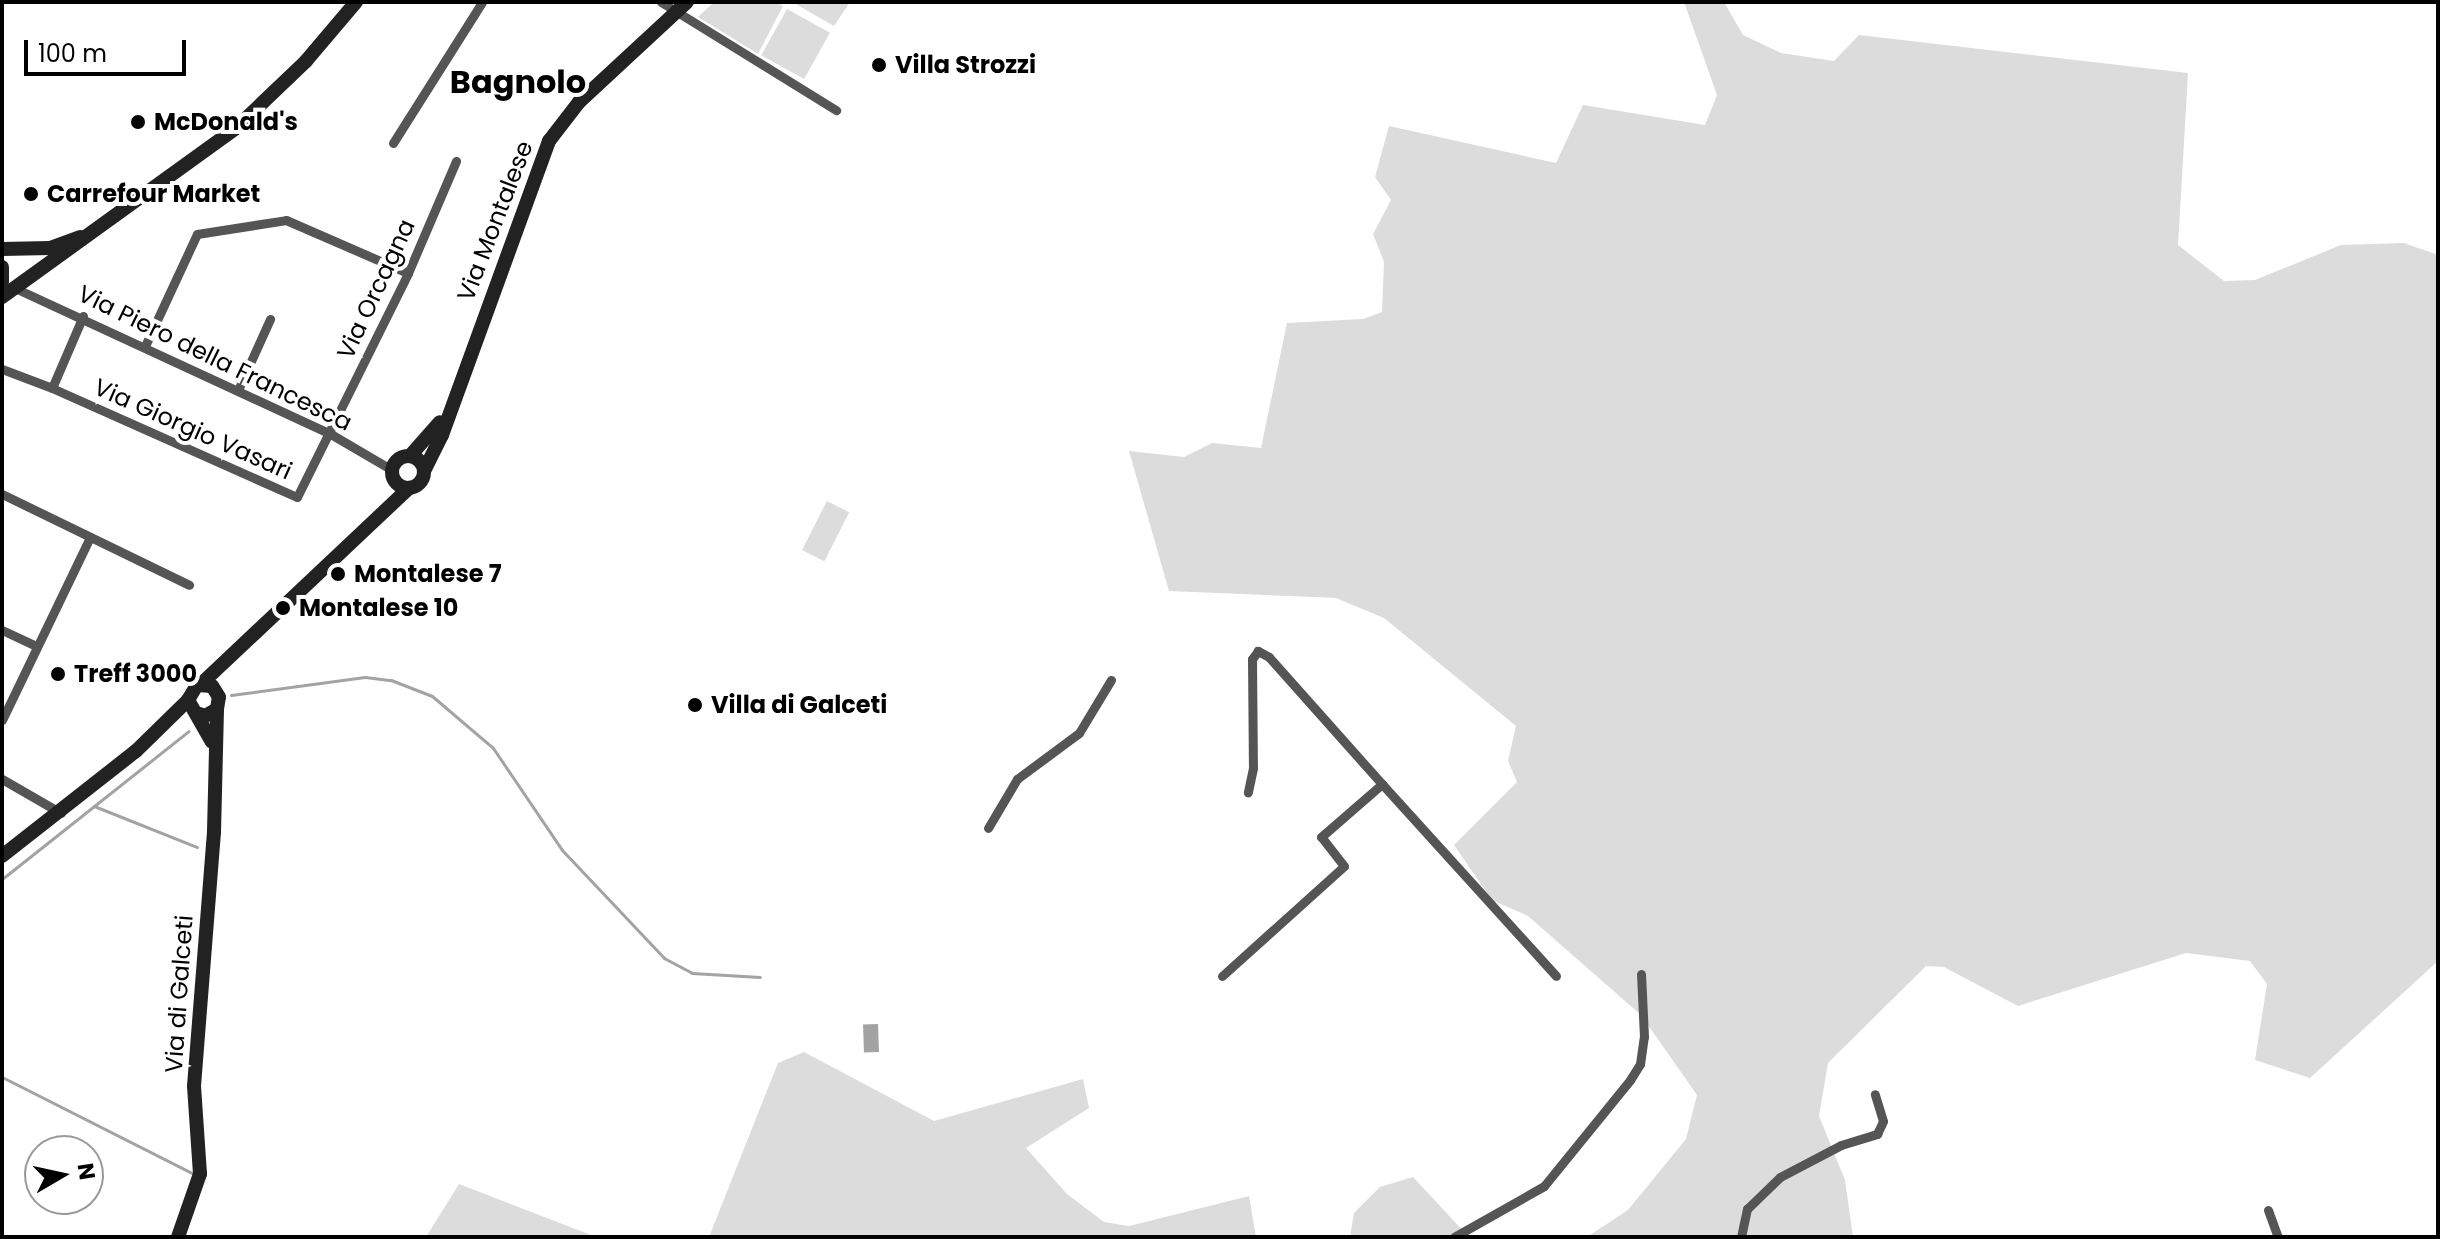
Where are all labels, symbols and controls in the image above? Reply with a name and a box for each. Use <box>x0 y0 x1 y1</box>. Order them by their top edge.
scale bar <box>28 24 190 74</box>
text: 100 m <box>38 37 107 70</box>
place label: Villa Strozzi <box>895 51 1036 79</box>
marker: Villa Strozzi <box>870 56 888 74</box>
district label: Bagnolo <box>450 63 586 101</box>
place label: McDonald's <box>154 108 298 136</box>
marker: McDonald's <box>129 113 147 131</box>
street label: Via Montalese <box>451 137 539 305</box>
place label: Carrefour Market <box>47 180 260 208</box>
marker: Carrefour Market <box>22 185 40 203</box>
street label: Via Orcagna <box>331 214 421 364</box>
street label: Via Piero della Francesca <box>73 279 357 437</box>
street label: Via Giorgio Vasari <box>90 372 296 486</box>
place label: Montalese 7 <box>354 560 502 588</box>
marker: Montalese 7 <box>329 565 347 583</box>
place label: Montalese 10 <box>299 594 458 622</box>
marker: Montalese 10 <box>274 599 292 617</box>
place label: Treff 3000 <box>74 660 197 688</box>
marker: Treff 3000 <box>49 665 67 683</box>
place label: Villa di Galceti <box>711 691 887 719</box>
marker: Villa di Galceti <box>686 696 704 714</box>
street label: Via di Galceti <box>159 914 199 1074</box>
north arrow <box>24 1135 104 1215</box>
text: N <box>70 1161 103 1182</box>

